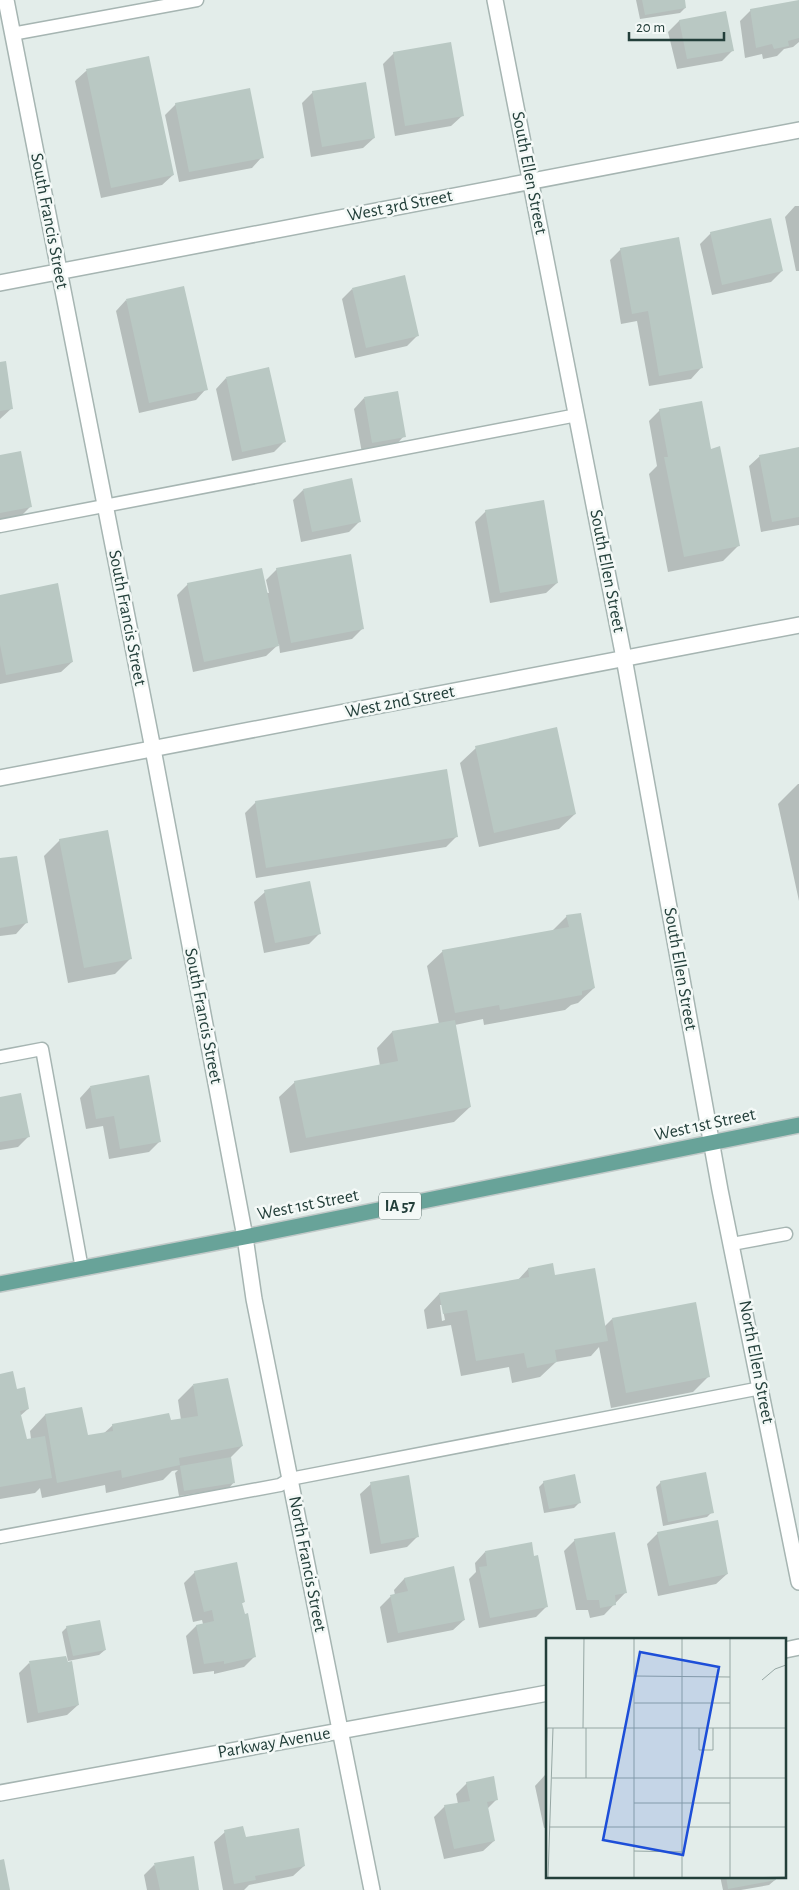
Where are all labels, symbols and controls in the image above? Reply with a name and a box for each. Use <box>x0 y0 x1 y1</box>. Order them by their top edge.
scale bar <box>629 10 724 42</box>
text: 20 m <box>636 20 665 35</box>
street label: South Ellen Street <box>508 110 550 236</box>
street label: South Francis Street <box>27 152 71 291</box>
street label: West 3rd Street <box>346 187 454 225</box>
street label: South Ellen Street <box>586 508 628 634</box>
street label: South Francis Street <box>105 549 149 688</box>
street label: West 2nd Street <box>344 683 456 721</box>
street label: South Ellen Street <box>660 906 700 1032</box>
street label: South Francis Street <box>181 947 225 1086</box>
street label: West 1st Street <box>653 1105 757 1144</box>
street label: West 1st Street <box>256 1186 360 1224</box>
road number: IA 57 <box>379 1192 421 1220</box>
street label: North Ellen Street <box>735 1299 777 1425</box>
street label: North Francis Street <box>285 1495 329 1634</box>
inset map <box>546 1638 786 1878</box>
street label: Parkway Avenue <box>216 1724 332 1762</box>

